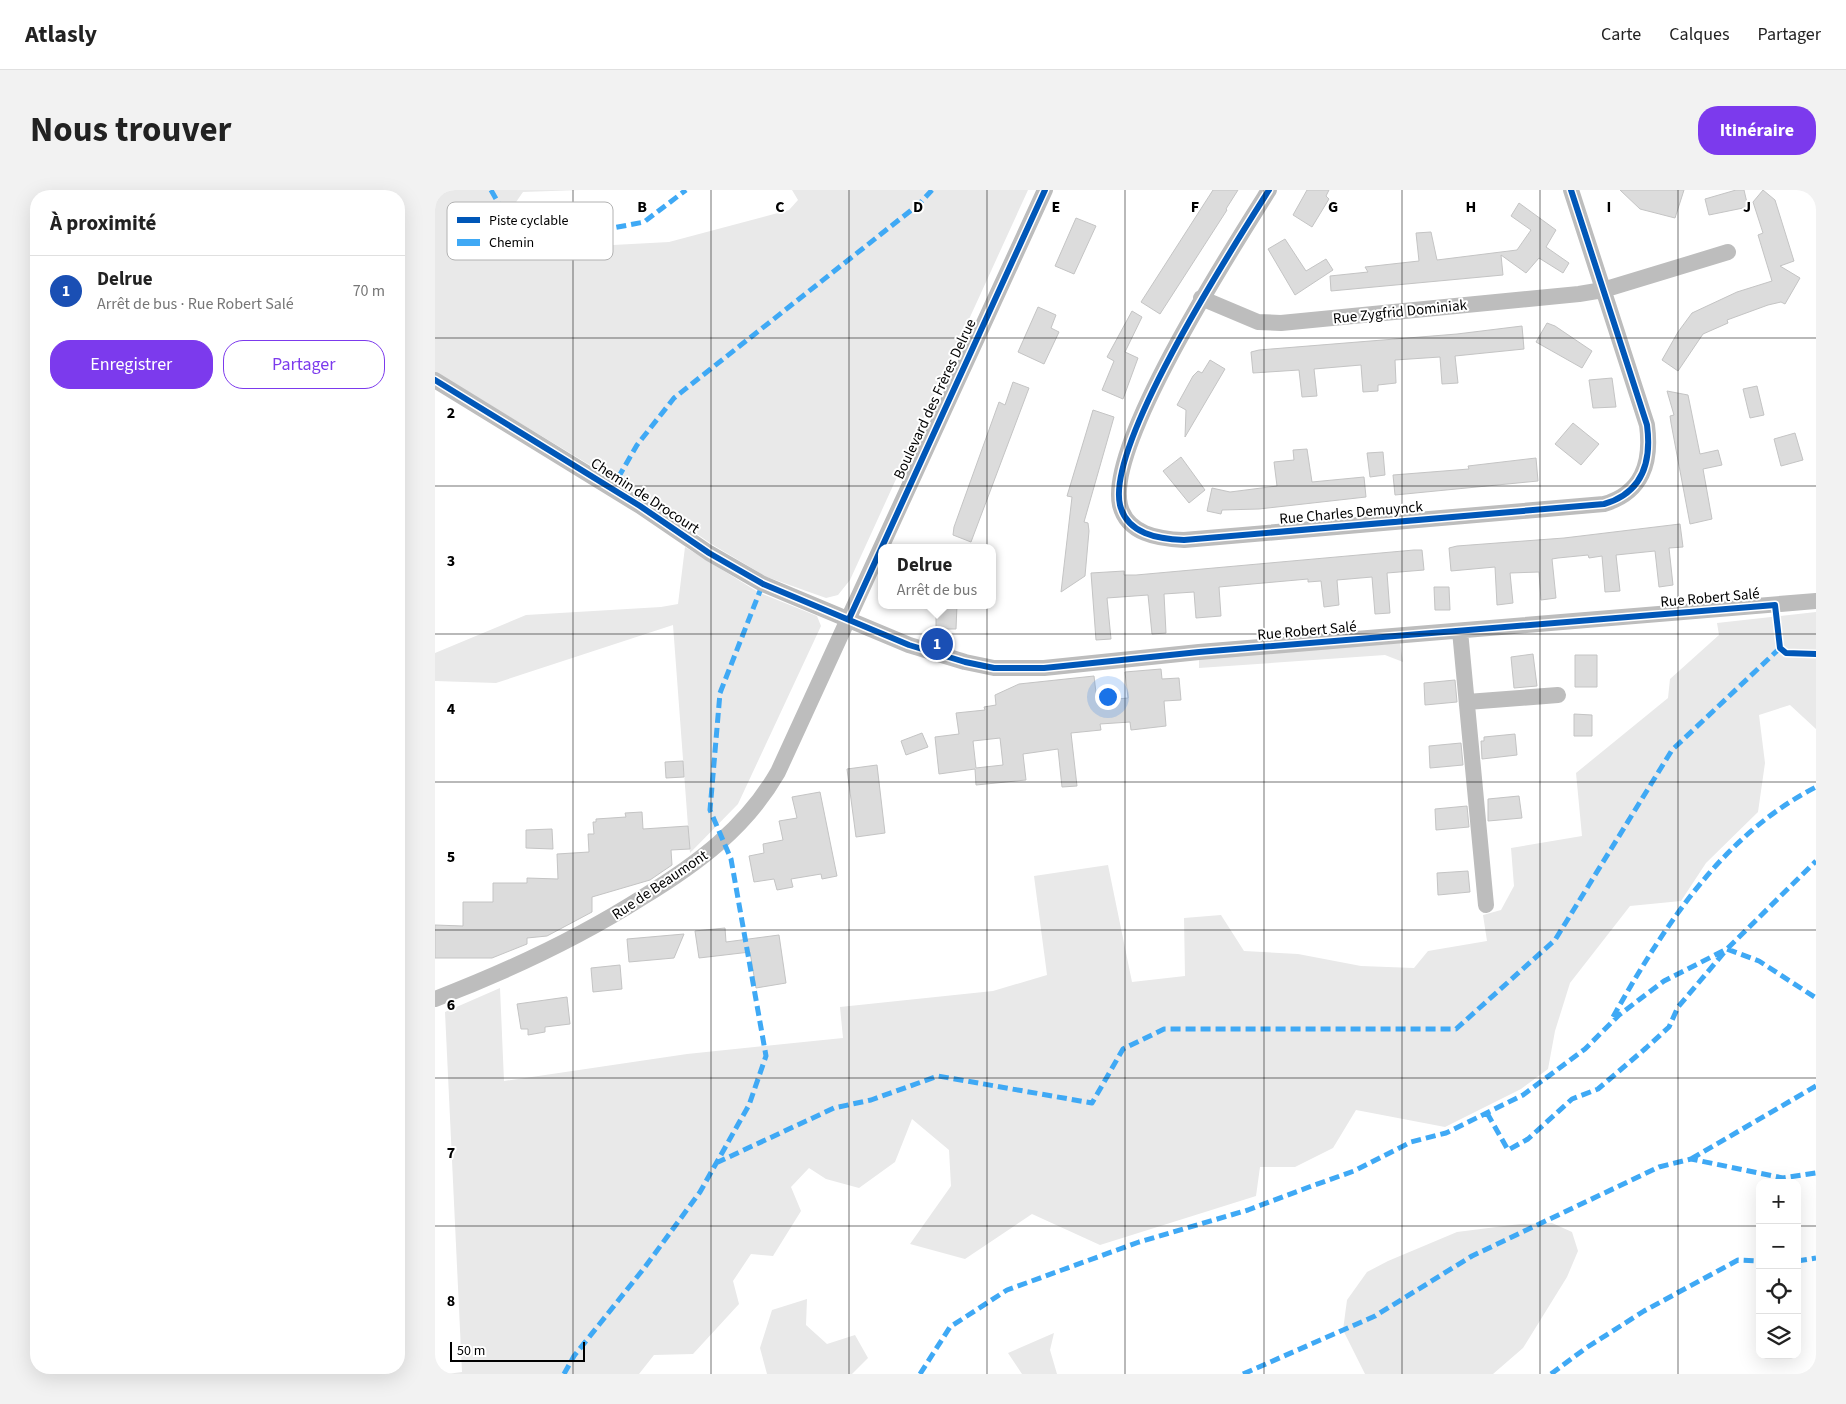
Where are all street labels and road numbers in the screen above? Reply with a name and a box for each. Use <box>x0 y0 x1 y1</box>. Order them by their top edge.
street label: Rue Zygfrid Dominiak <box>1332 294 1469 329</box>
street label: Boulevard des Frères Delrue <box>889 315 981 483</box>
street label: Chemin de Drocourt <box>587 453 703 539</box>
street label: Rue Charles Demuynck <box>1278 496 1424 530</box>
street label: Rue Robert Salé <box>1660 583 1760 613</box>
street label: Rue Robert Salé <box>1257 616 1357 646</box>
street label: Rue de Beaumont <box>608 845 712 925</box>

